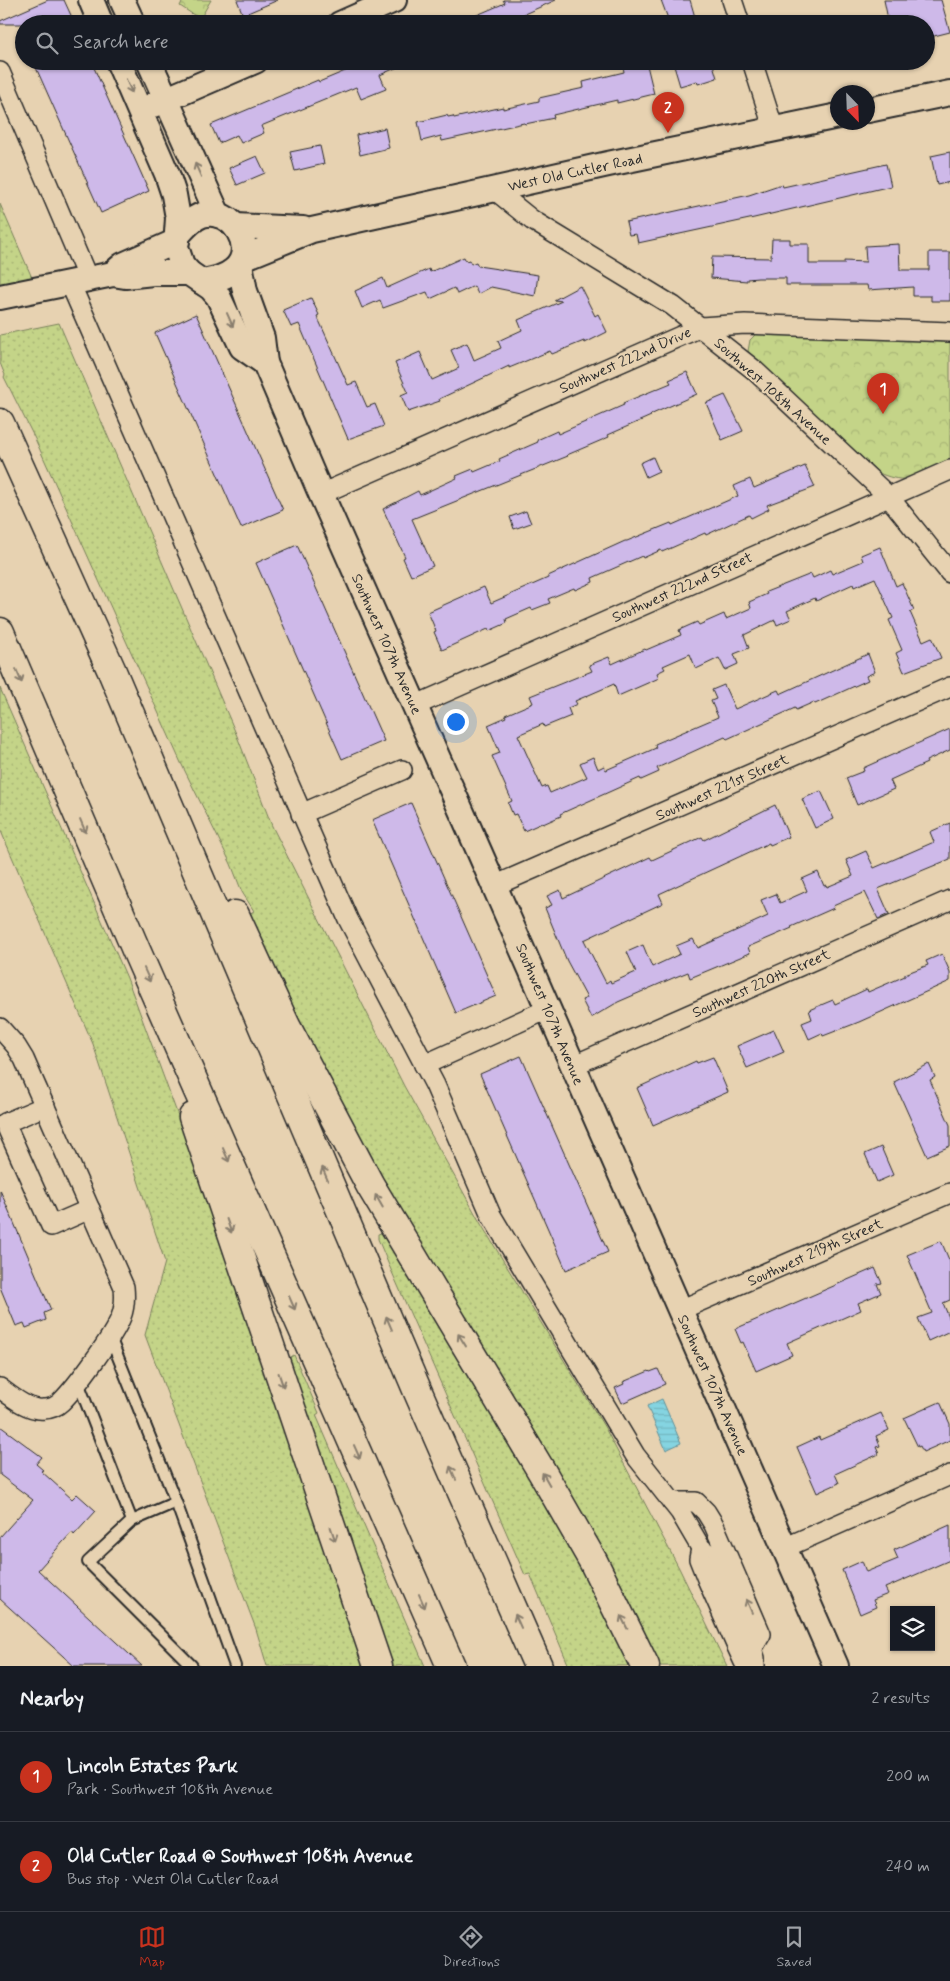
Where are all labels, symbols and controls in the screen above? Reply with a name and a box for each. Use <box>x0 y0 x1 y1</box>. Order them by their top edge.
search box <box>15 15 935 70</box>
icon: search <box>33 29 61 57</box>
text: Search here <box>73 30 169 55</box>
one-way arrow <box>124 78 134 93</box>
north arrow <box>830 85 875 130</box>
pin: 2 <box>652 92 684 133</box>
street label: West Old Cutler Road <box>506 149 644 197</box>
one-way arrow <box>192 163 202 178</box>
one-way arrow <box>226 312 236 327</box>
street label: Southwest 222nd Drive <box>556 323 695 399</box>
street label: Southwest 108th Avenue <box>709 334 835 450</box>
pin: 1 <box>867 373 899 414</box>
street label: Southwest 222nd Street <box>609 548 756 628</box>
street label: Southwest 107th Avenue <box>346 571 426 718</box>
one-way arrow <box>15 668 25 683</box>
your location <box>443 709 469 735</box>
street label: Southwest 221st Street <box>653 750 792 826</box>
one-way arrow <box>79 818 88 833</box>
street label: Southwest 107th Avenue <box>510 940 588 1088</box>
street label: Southwest 220th Street <box>689 944 834 1023</box>
one-way arrow <box>143 967 153 982</box>
one-way arrow <box>222 1147 232 1162</box>
one-way arrow <box>320 1167 330 1182</box>
one-way arrow <box>373 1194 383 1209</box>
street label: Southwest 219th Street <box>745 1214 886 1292</box>
one-way arrow <box>225 1218 235 1234</box>
one-way arrow <box>288 1296 297 1311</box>
street label: Southwest 107th Avenue <box>672 1312 752 1459</box>
one-way arrow <box>383 1316 393 1331</box>
one-way arrow <box>457 1334 467 1348</box>
one-way arrow <box>277 1372 287 1388</box>
one-way arrow <box>353 1444 363 1459</box>
one-way arrow <box>448 1466 458 1481</box>
one-way arrow <box>541 1473 551 1487</box>
one-way arrow <box>329 1526 339 1542</box>
one-way arrow <box>418 1593 428 1608</box>
one-way arrow <box>744 1599 754 1614</box>
map controls <box>890 1606 935 1651</box>
button: layers <box>890 1606 935 1651</box>
one-way arrow <box>513 1614 523 1629</box>
one-way arrow <box>619 1615 628 1630</box>
text: Nearby <box>20 1685 84 1713</box>
text: 2 results <box>872 1688 930 1709</box>
text: Lincoln Estates Park <box>67 1754 238 1779</box>
text: 1 <box>32 1766 40 1787</box>
text: 200 m <box>886 1766 930 1787</box>
text: Park · Southwest 108th Avenue <box>67 1779 273 1800</box>
text: Old Cutler Road @ Southwest 108th Avenue <box>67 1844 413 1869</box>
text: 2 <box>32 1856 40 1877</box>
text: 240 m <box>886 1856 930 1877</box>
text: Bus stop · West Old Cutler Road <box>67 1869 279 1890</box>
tab: Map <box>138 1923 166 1971</box>
tab: Directions <box>443 1923 500 1971</box>
tab: Saved <box>776 1923 812 1971</box>

